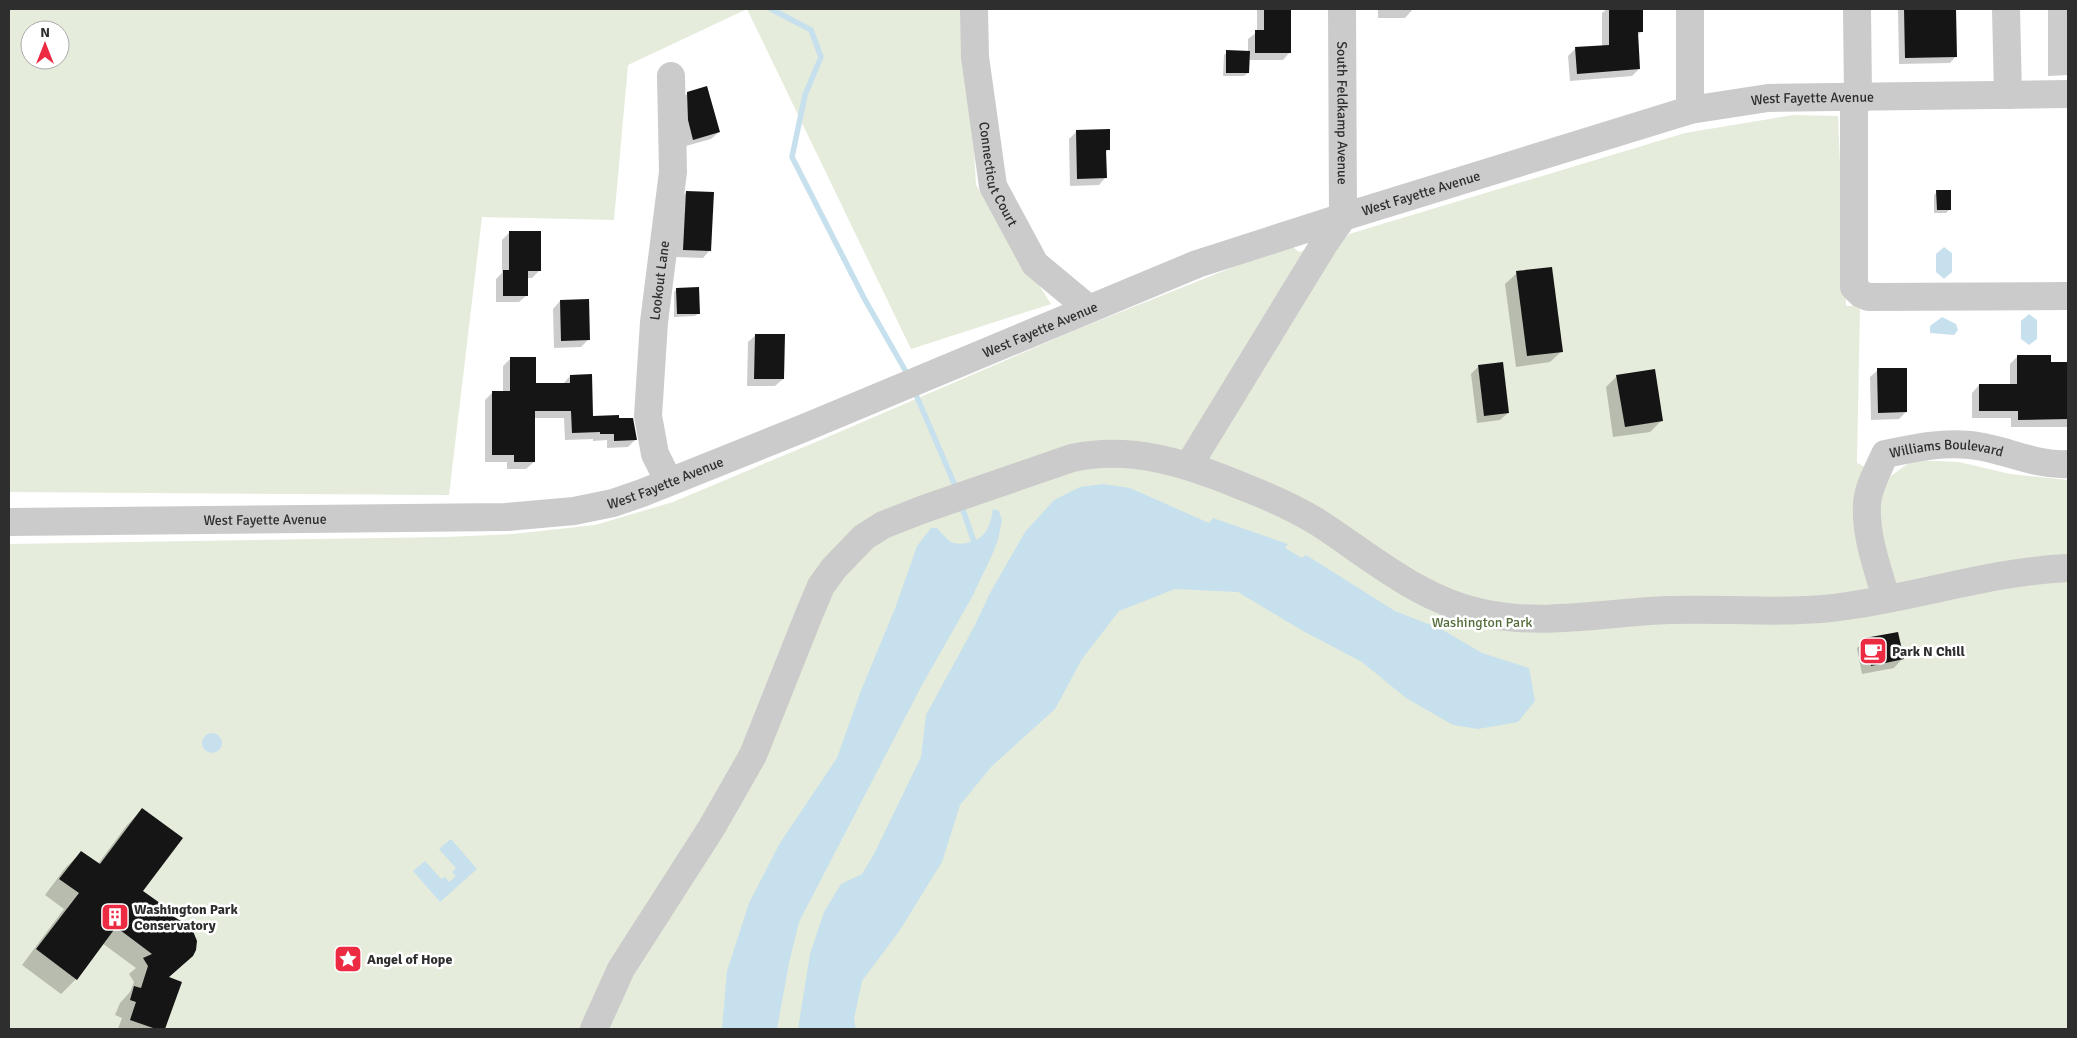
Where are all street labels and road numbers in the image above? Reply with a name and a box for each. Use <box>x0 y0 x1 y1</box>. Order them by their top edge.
street label: South Feldkamp Avenue <box>1333 41 1351 185</box>
street label: West Fayette Avenue <box>1750 89 1874 110</box>
street label: Connecticut Court <box>975 121 1021 229</box>
street label: West Fayette Avenue <box>1360 167 1482 220</box>
street label: Lookout Lane <box>646 240 673 321</box>
street label: West Fayette Avenue <box>980 298 1100 362</box>
street label: Williams Boulevard <box>1888 436 2005 462</box>
street label: West Fayette Avenue <box>606 453 726 513</box>
street label: West Fayette Avenue <box>203 511 327 529</box>

